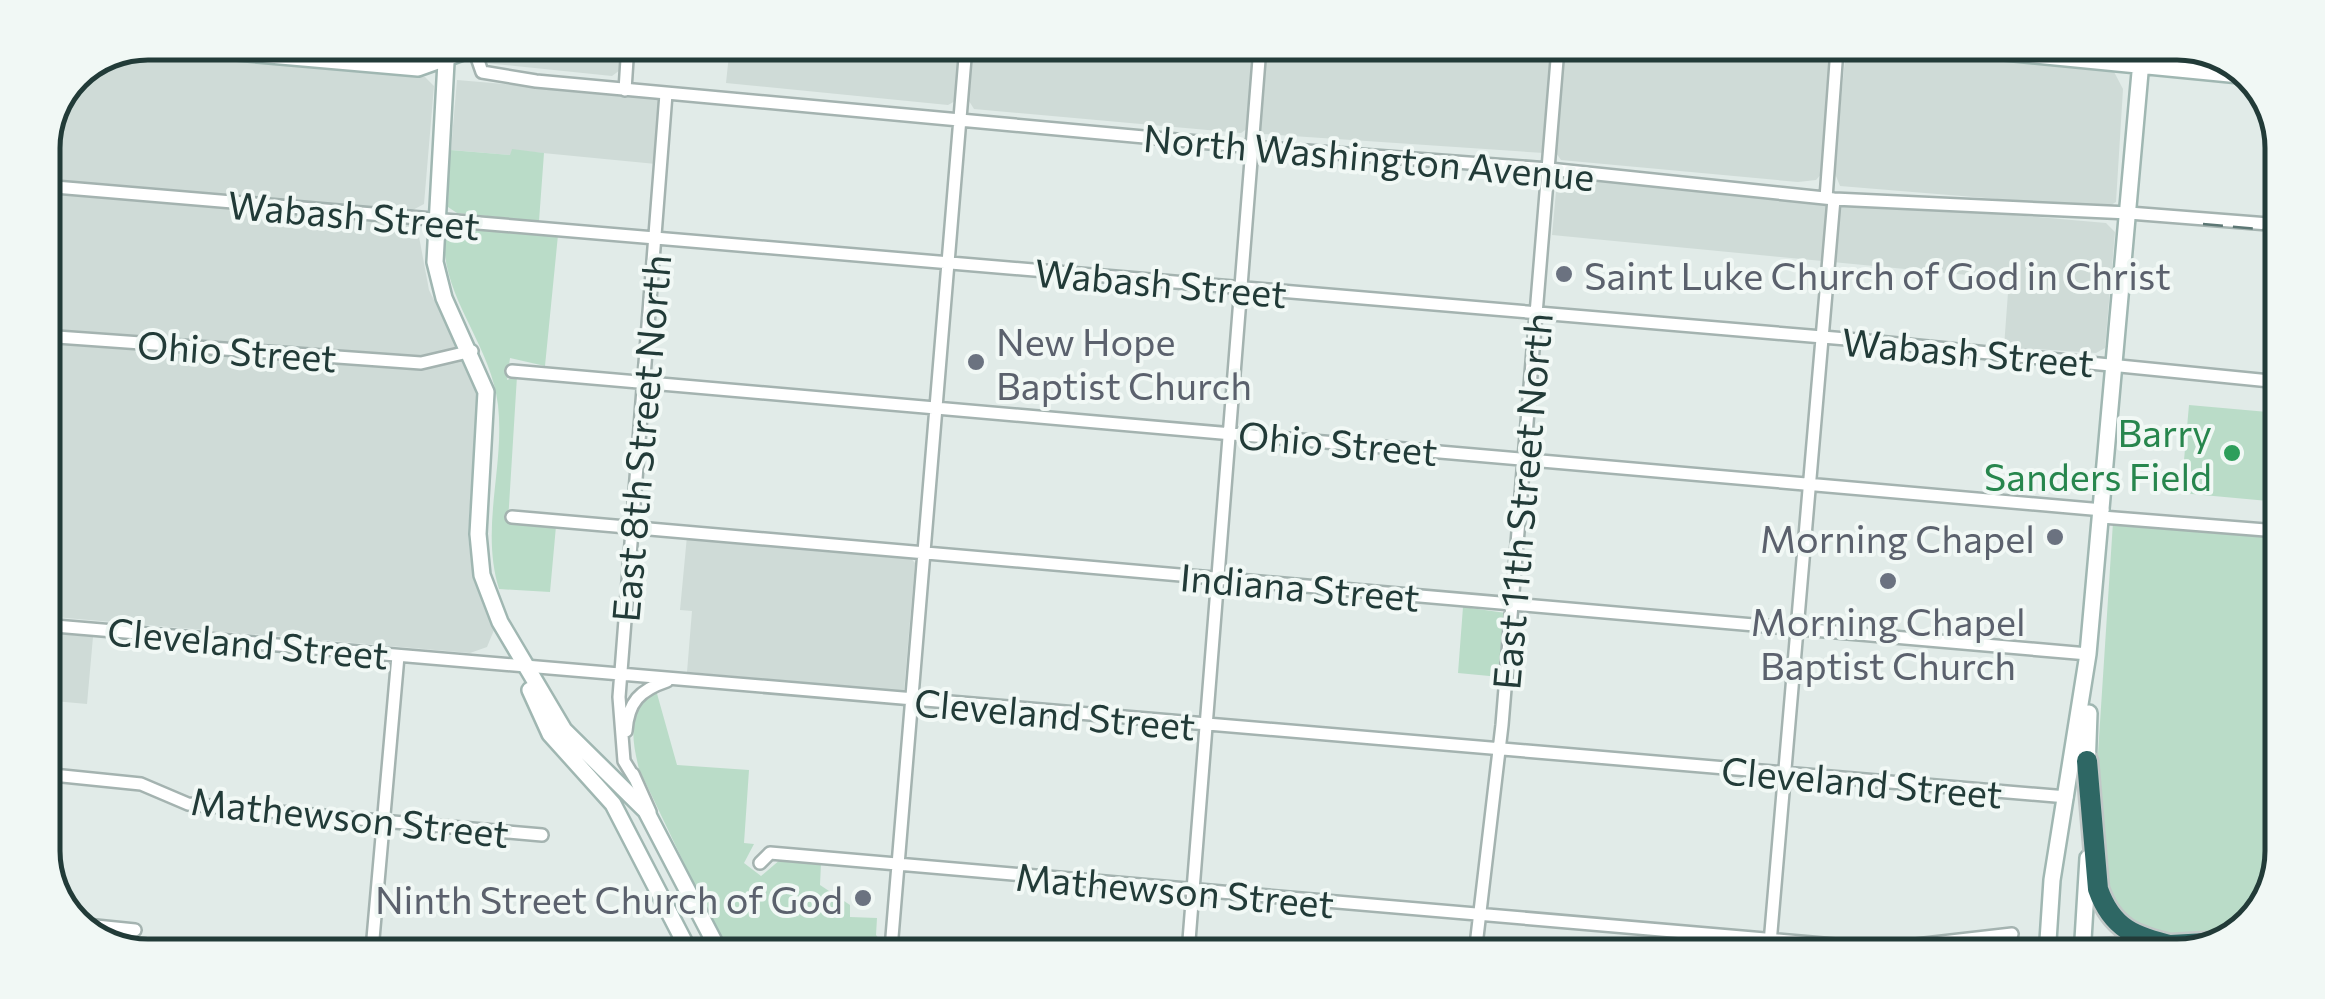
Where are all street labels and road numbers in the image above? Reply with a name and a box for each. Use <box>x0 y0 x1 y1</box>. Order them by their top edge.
street label: North Washington Avenue <box>1141 113 1597 199</box>
street label: Wabash Street <box>226 180 482 248</box>
street label: Wabash Street <box>1033 248 1289 316</box>
street label: East 8th Street North <box>601 252 679 624</box>
street label: East 11th Street North <box>1481 311 1561 691</box>
street label: Wabash Street <box>1840 317 2096 385</box>
street label: Ohio Street <box>136 320 338 380</box>
street label: Ohio Street <box>1236 410 1440 474</box>
street label: Indiana Street <box>1178 552 1422 620</box>
street label: Cleveland Street <box>105 606 391 678</box>
street label: Cleveland Street <box>912 677 1198 749</box>
street label: Cleveland Street <box>1719 745 2005 817</box>
street label: Mathewson Street <box>189 776 511 856</box>
street label: Mathewson Street <box>1014 852 1336 926</box>

